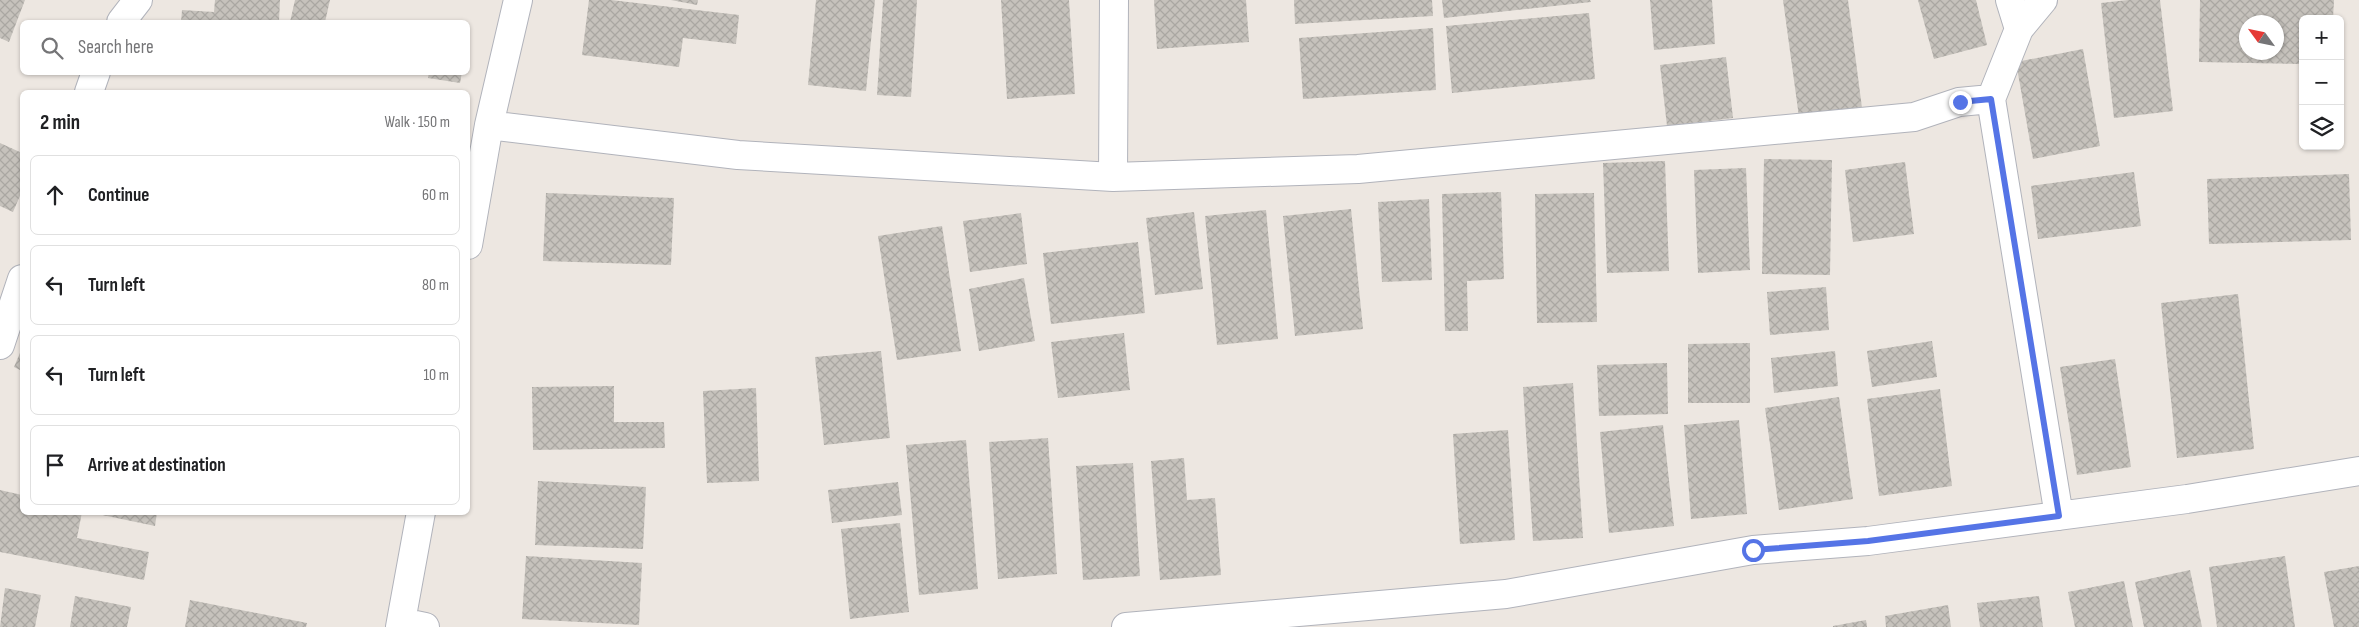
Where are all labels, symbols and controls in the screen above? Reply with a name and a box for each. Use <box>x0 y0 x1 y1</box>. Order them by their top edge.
north arrow <box>2239 15 2284 60</box>
map controls <box>2299 15 2344 150</box>
button: + <box>2299 15 2344 60</box>
search box <box>20 20 470 75</box>
icon: search <box>38 34 66 62</box>
text: Search here <box>78 36 154 59</box>
button: − <box>2299 60 2344 105</box>
route end <box>1949 91 1972 114</box>
button: layers <box>2299 105 2344 150</box>
text: 2 min <box>40 110 80 135</box>
text: Walk · 150 m <box>385 113 450 132</box>
icon: ahead <box>41 181 69 209</box>
text: Continue <box>88 184 149 207</box>
text: 60 m <box>422 186 449 205</box>
icon: left <box>41 271 69 299</box>
text: Turn left <box>88 274 145 297</box>
text: 80 m <box>422 276 449 295</box>
icon: left <box>41 361 69 389</box>
text: Turn left <box>88 364 145 387</box>
text: 10 m <box>423 366 449 385</box>
icon: arrive <box>41 451 69 479</box>
text: Arrive at destination <box>88 454 226 477</box>
route start <box>1742 539 1765 562</box>

